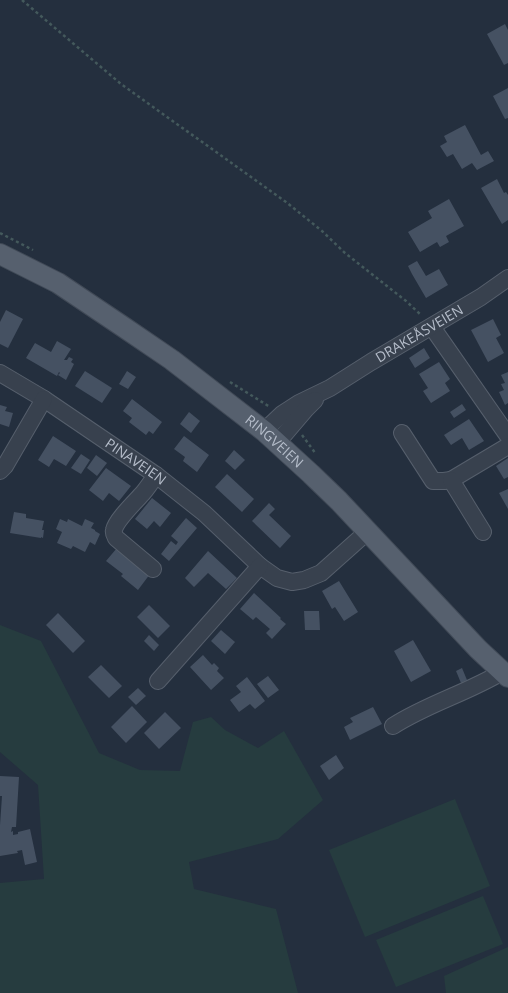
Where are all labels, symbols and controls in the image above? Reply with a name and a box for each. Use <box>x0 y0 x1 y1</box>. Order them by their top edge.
street label: DRAKEÅSVEIEN <box>372 300 466 366</box>
street label: RINGVEIEN <box>242 410 308 472</box>
street label: PINAVEIEN <box>102 433 171 489</box>

